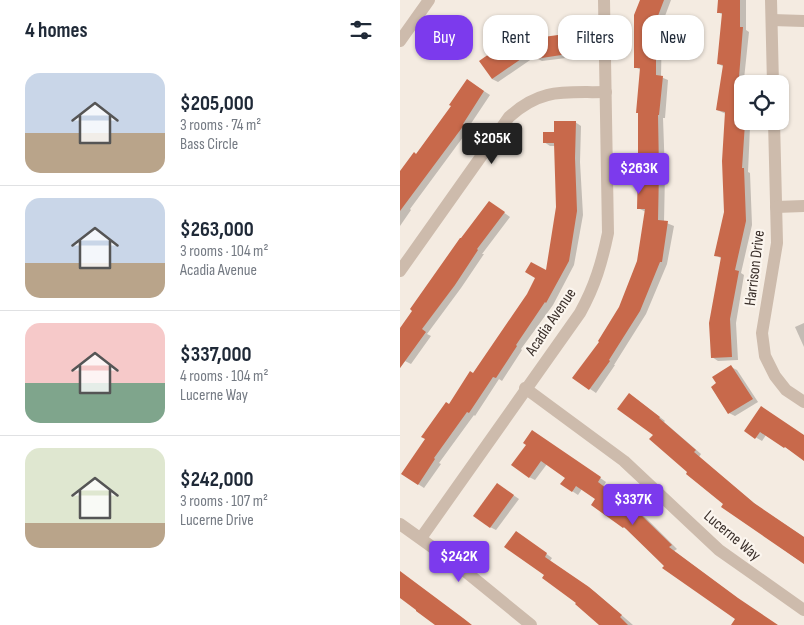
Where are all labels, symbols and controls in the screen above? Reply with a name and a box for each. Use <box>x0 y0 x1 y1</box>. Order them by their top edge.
chip: Buy <box>415 15 473 60</box>
chip: Rent <box>483 15 548 60</box>
chip: Filters <box>558 15 632 60</box>
chip: New <box>642 15 704 60</box>
icon: filters <box>347 16 375 44</box>
text: 4 homes <box>25 18 88 43</box>
map controls <box>734 75 789 130</box>
button: locate <box>734 75 789 130</box>
text: $205,000 <box>180 91 254 116</box>
icon: home <box>65 93 125 153</box>
text: 3 rooms · 74 m² <box>180 116 261 135</box>
pin: $205K <box>457 122 527 165</box>
text: $205K <box>473 129 511 148</box>
text: Bass Circle <box>180 135 238 154</box>
pin: $263K <box>604 152 674 195</box>
text: $263K <box>620 159 658 178</box>
text: $263,000 <box>180 217 254 242</box>
icon: home <box>65 218 125 278</box>
street label: Harrison Drive <box>741 229 769 307</box>
text: 3 rooms · 104 m² <box>180 242 268 261</box>
text: Acadia Avenue <box>180 261 257 280</box>
street label: Acadia Avenue <box>521 285 580 360</box>
text: $337,000 <box>180 342 251 367</box>
icon: home <box>65 343 125 403</box>
text: 4 rooms · 104 m² <box>180 367 268 386</box>
text: Lucerne Way <box>180 386 248 405</box>
text: $242,000 <box>180 467 254 492</box>
icon: home <box>65 468 125 528</box>
pin: $337K <box>598 484 668 526</box>
text: $337K <box>614 490 652 509</box>
text: 3 rooms · 107 m² <box>180 492 268 511</box>
street label: Lucerne Way <box>700 507 764 565</box>
text: Lucerne Drive <box>180 511 254 530</box>
pin: $242K <box>424 540 494 583</box>
text: $242K <box>440 547 478 566</box>

